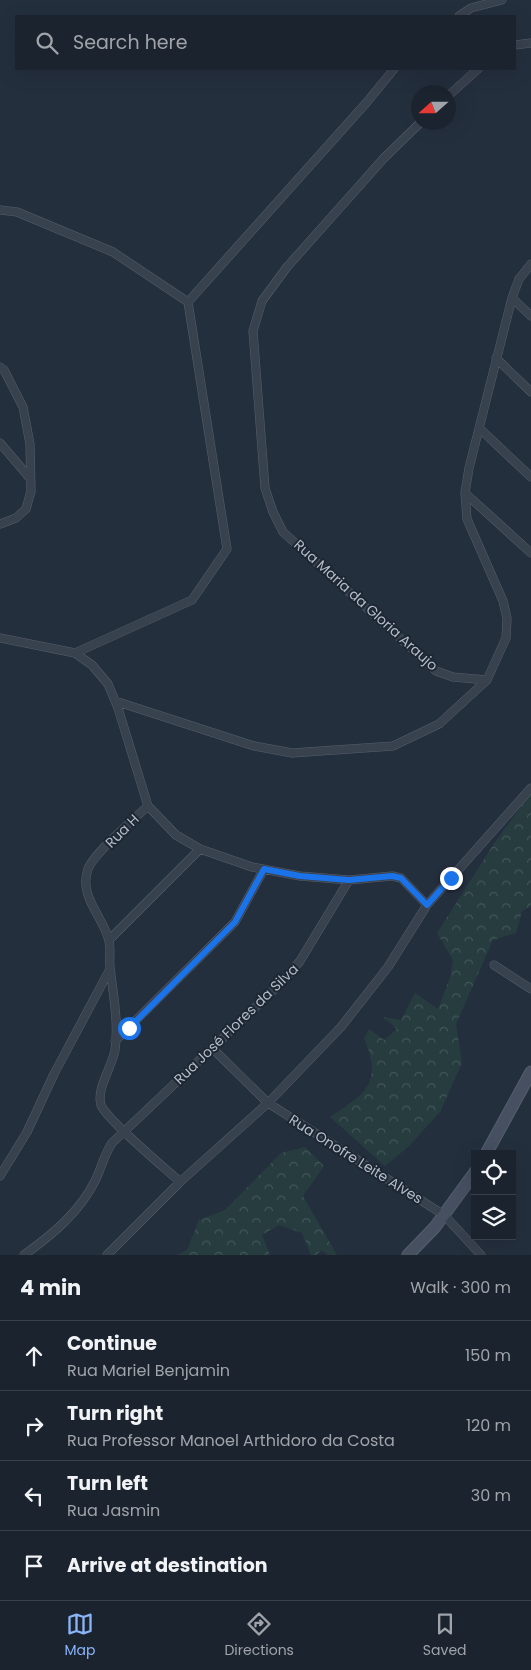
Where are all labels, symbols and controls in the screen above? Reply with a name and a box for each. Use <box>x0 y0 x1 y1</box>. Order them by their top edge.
search box <box>15 15 516 70</box>
icon: search <box>33 29 61 57</box>
text: Search here <box>73 29 187 56</box>
north arrow <box>411 85 456 130</box>
street label: Rua Maria da Gloria Araujo <box>290 535 442 675</box>
street label: Rua H <box>101 810 143 852</box>
route end <box>440 867 463 890</box>
street label: Rua José Flores da Silva <box>169 959 303 1089</box>
route start <box>118 1017 141 1040</box>
street label: Rua Onofre Leite Alves <box>285 1110 427 1208</box>
map controls <box>471 1150 516 1240</box>
button: locate <box>471 1150 516 1195</box>
button: layers <box>471 1195 516 1240</box>
text: 4 min <box>20 1273 81 1302</box>
text: Walk · 300 m <box>410 1276 511 1299</box>
text: Continue <box>67 1330 157 1357</box>
icon: ahead <box>20 1342 48 1370</box>
text: 150 m <box>465 1344 511 1367</box>
text: Rua Mariel Benjamin <box>67 1359 230 1382</box>
text: Turn right <box>67 1400 163 1427</box>
icon: right <box>20 1412 48 1440</box>
text: 120 m <box>466 1414 511 1437</box>
text: Rua Professor Manoel Arthidoro da Costa <box>67 1429 395 1452</box>
text: Turn left <box>67 1470 148 1497</box>
icon: left <box>20 1482 48 1510</box>
text: 30 m <box>471 1484 511 1507</box>
text: Rua Jasmin <box>67 1499 160 1522</box>
icon: arrive <box>20 1552 48 1580</box>
text: Arrive at destination <box>67 1552 268 1579</box>
tab: Map <box>64 1610 95 1661</box>
tab: Directions <box>224 1610 294 1661</box>
tab: Saved <box>423 1610 467 1661</box>

